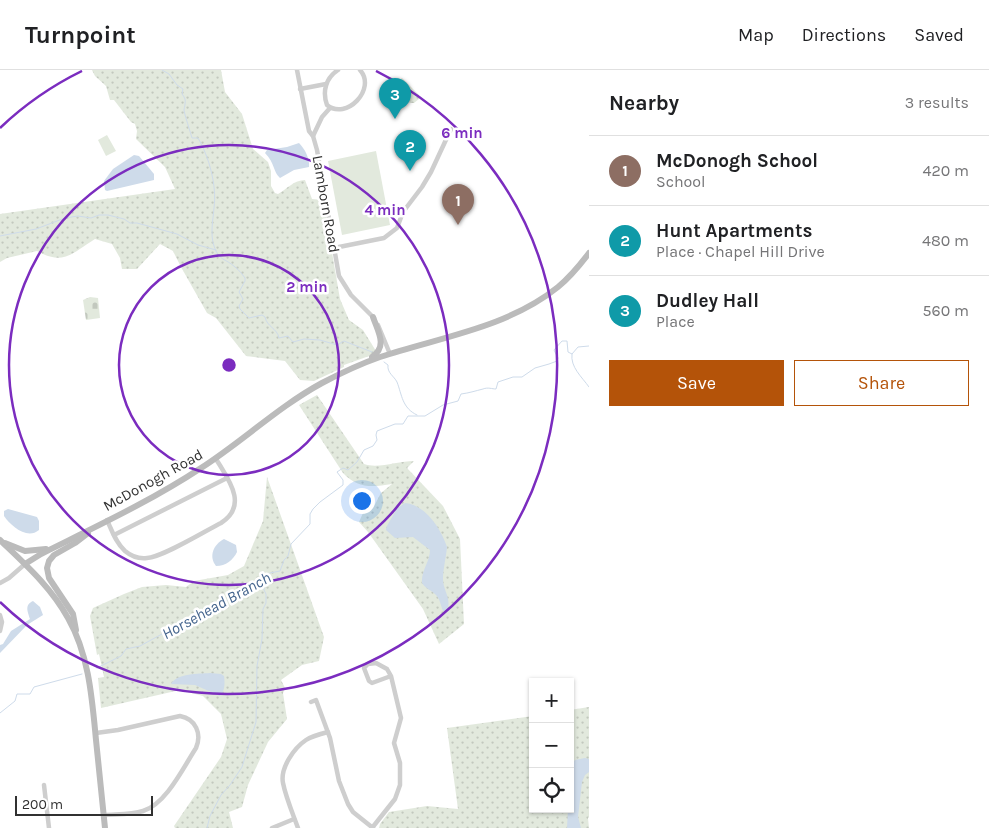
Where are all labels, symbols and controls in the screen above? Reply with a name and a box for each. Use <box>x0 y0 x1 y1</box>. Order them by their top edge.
text: Turnpoint <box>25 21 136 49</box>
text: Map <box>738 24 774 46</box>
text: Directions <box>802 24 886 46</box>
text: Saved <box>914 24 964 46</box>
pin: 3 <box>379 78 411 119</box>
text: Nearby <box>609 91 679 115</box>
text: 3 results <box>905 93 969 112</box>
text: 6 min <box>441 124 483 142</box>
pin: 2 <box>394 130 426 171</box>
text: McDonogh School <box>656 150 818 172</box>
street label: Lamborn Road <box>309 154 343 254</box>
text: 1 <box>622 161 628 180</box>
text: 420 m <box>923 161 969 180</box>
text: School <box>656 172 706 191</box>
pin: 1 <box>442 184 474 225</box>
text: 4 min <box>364 201 406 219</box>
text: Hunt Apartments <box>656 220 812 242</box>
text: 2 <box>620 231 630 250</box>
text: 480 m <box>922 231 969 250</box>
text: Place · Chapel Hill Drive <box>656 242 825 261</box>
text: 2 min <box>286 278 328 296</box>
text: Dudley Hall <box>656 290 759 312</box>
text: 3 <box>620 301 630 320</box>
text: 560 m <box>923 301 969 320</box>
text: Place <box>656 312 695 331</box>
centre of rings <box>220 356 238 374</box>
button: Save <box>609 360 784 406</box>
button: Share <box>794 360 969 406</box>
street label: McDonogh Road <box>100 445 206 515</box>
your location <box>349 488 375 514</box>
water label: Horsehead Branch <box>159 568 274 643</box>
map controls <box>529 678 574 813</box>
button: + <box>529 678 574 723</box>
button: − <box>529 723 574 768</box>
button: locate <box>529 768 574 813</box>
scale bar <box>15 793 152 816</box>
text: 200 m <box>22 796 63 813</box>

